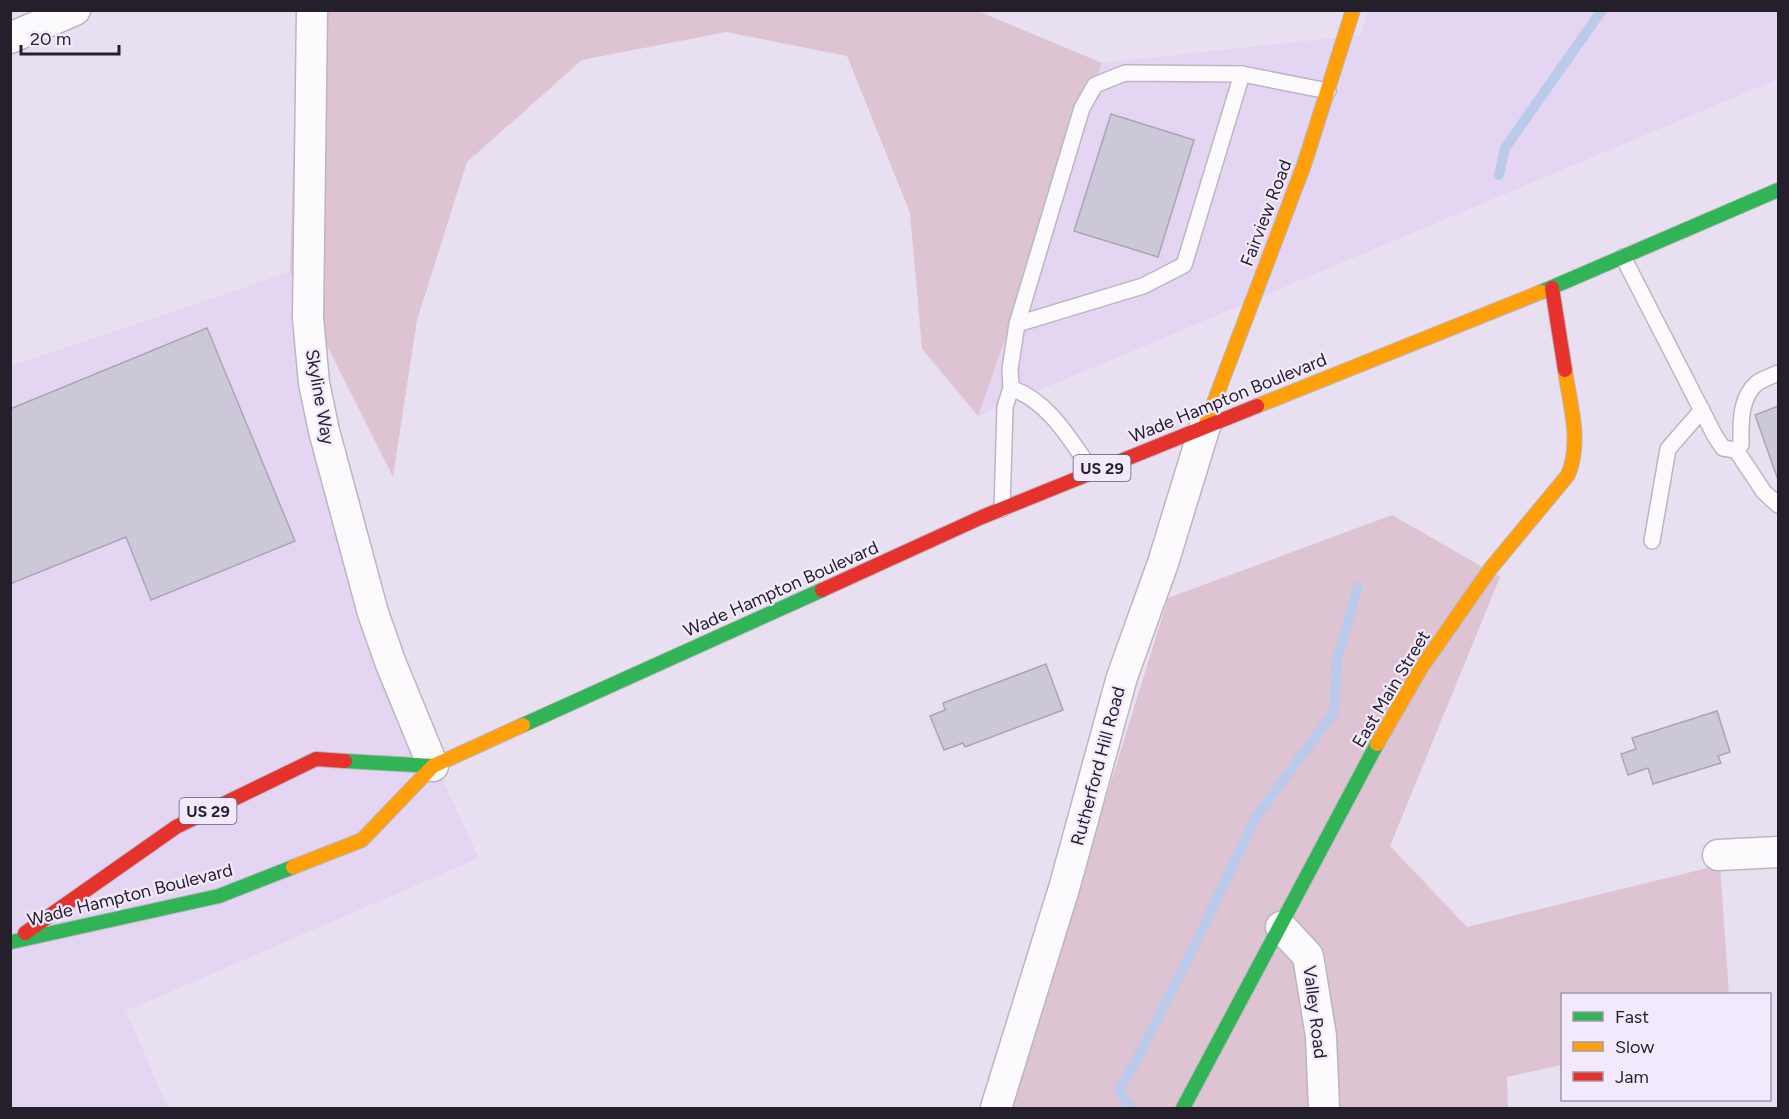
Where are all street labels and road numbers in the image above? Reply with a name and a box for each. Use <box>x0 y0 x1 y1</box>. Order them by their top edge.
street label: Fairview Road <box>1236 157 1296 269</box>
street label: Skyline Way <box>301 347 339 447</box>
street label: Wade Hampton Boulevard <box>1126 348 1330 448</box>
road number: US 29 <box>1074 455 1130 481</box>
street label: Wade Hampton Boulevard <box>680 536 882 642</box>
street label: East Main Street <box>1347 626 1435 752</box>
street label: Rutherford Hill Road <box>1066 684 1130 848</box>
road number: US 29 <box>180 798 236 824</box>
street label: Wade Hampton Boulevard <box>25 859 235 931</box>
street label: Valley Road <box>1298 964 1332 1060</box>

